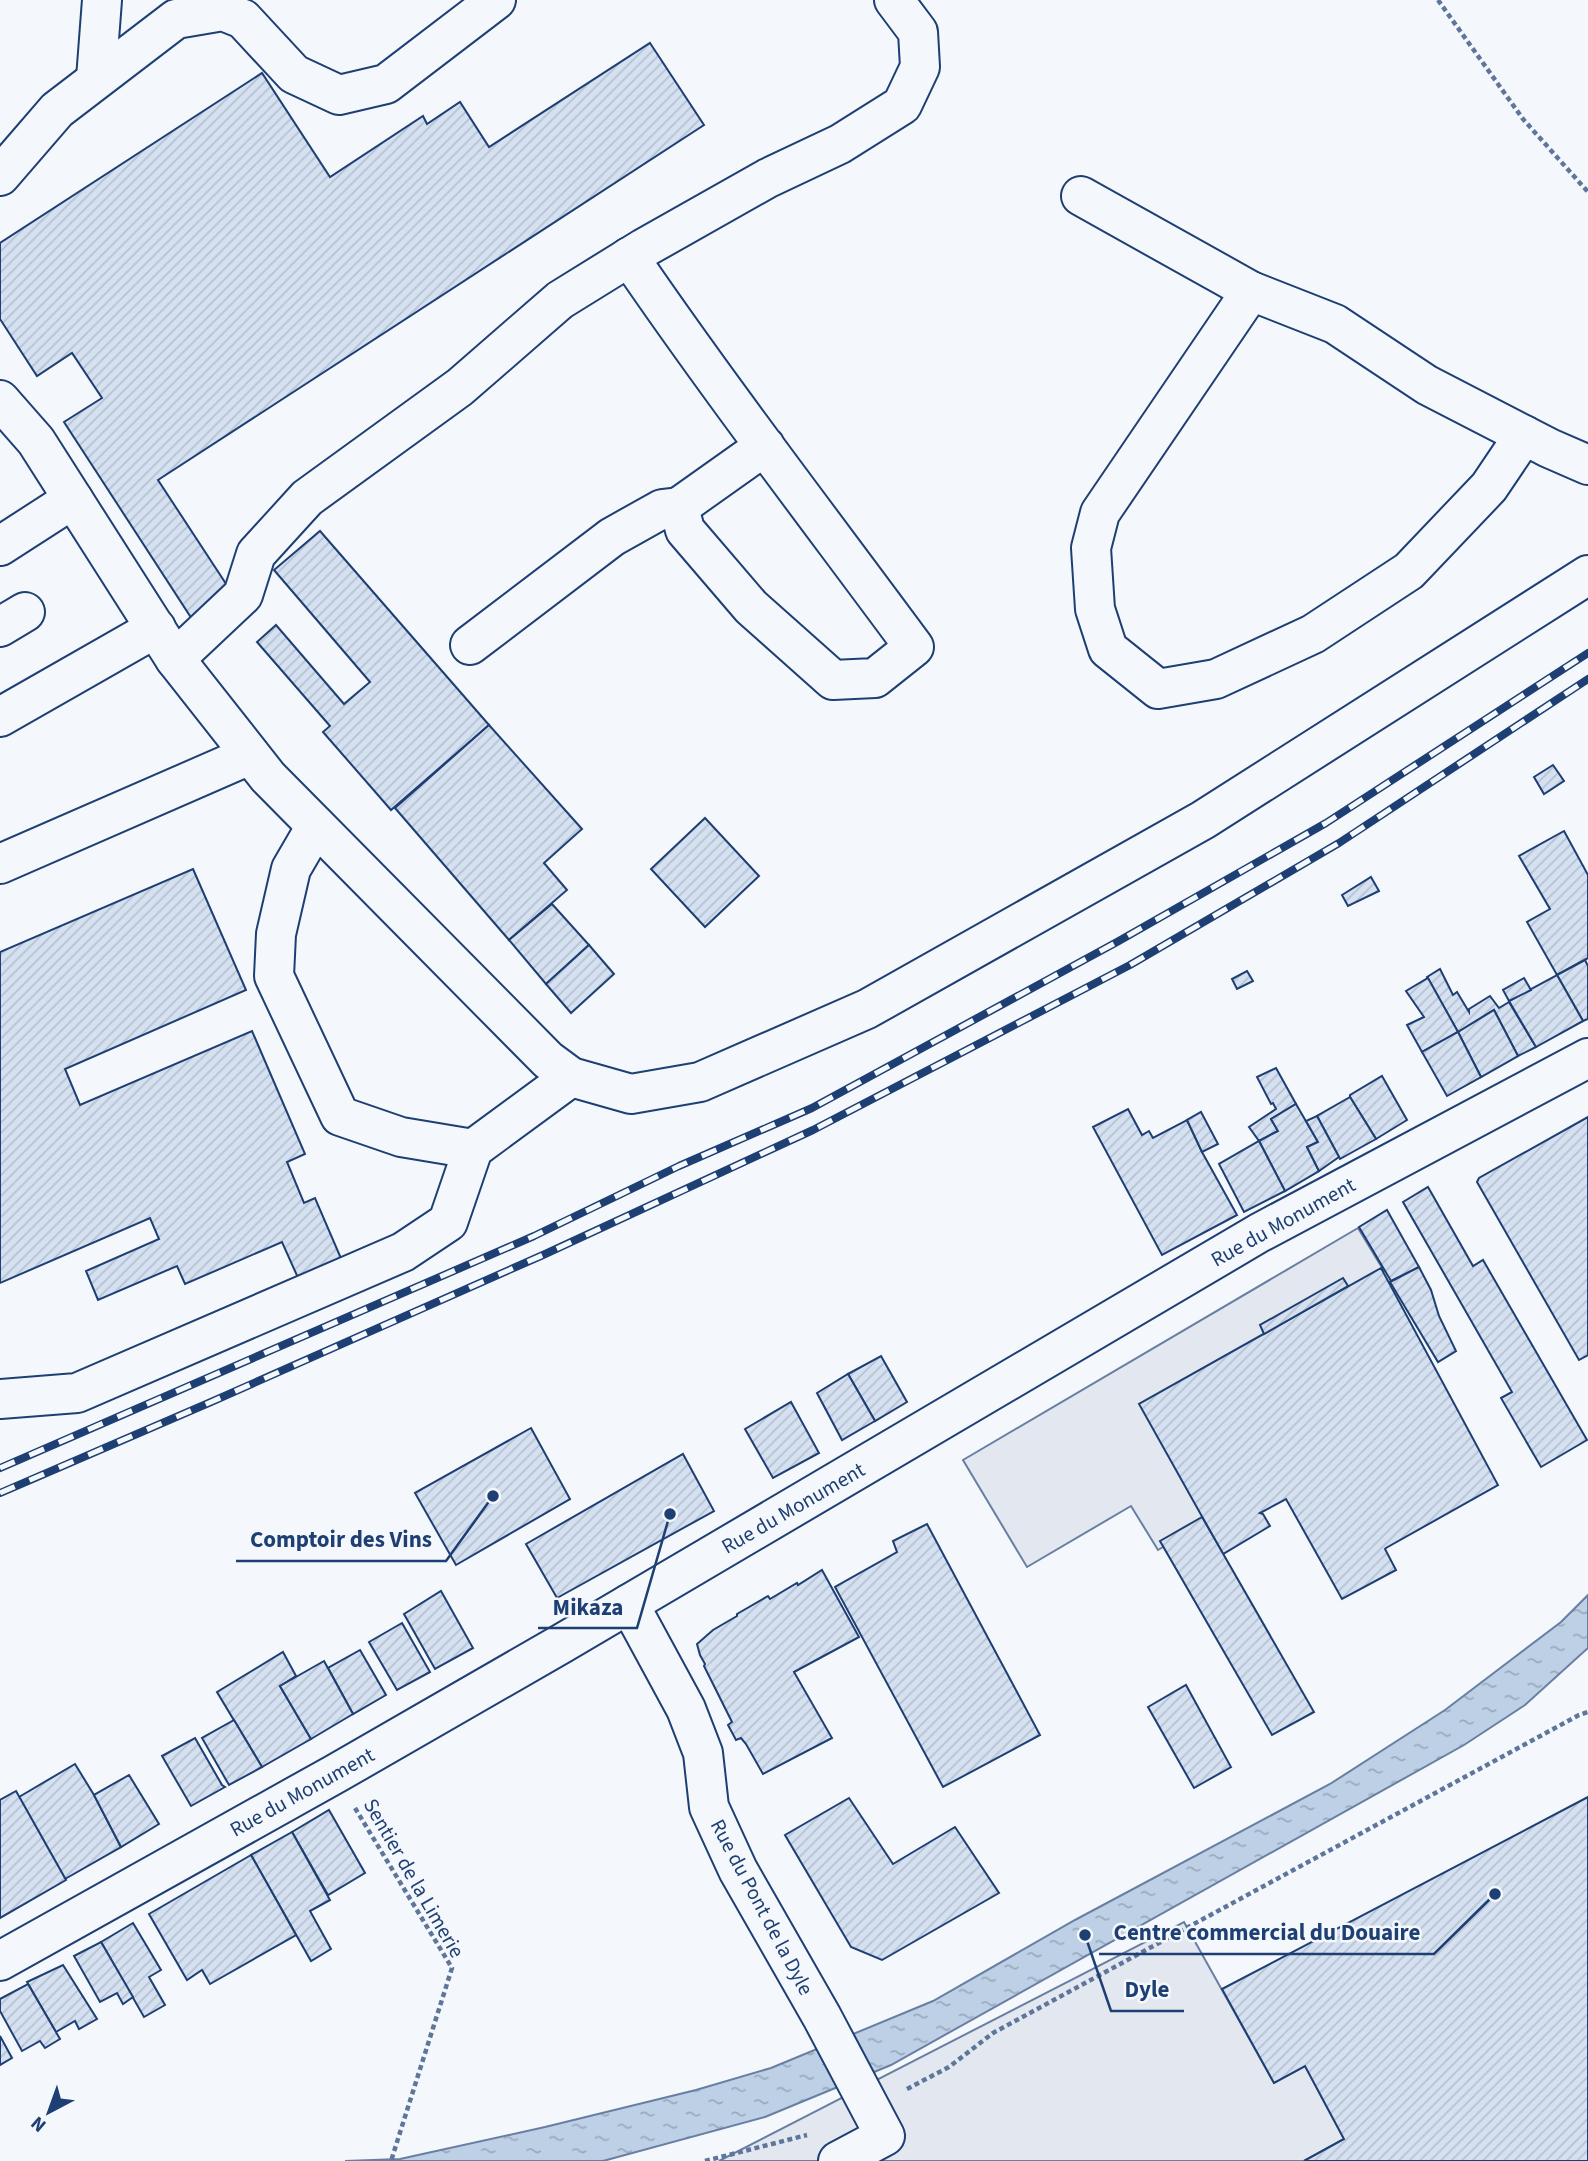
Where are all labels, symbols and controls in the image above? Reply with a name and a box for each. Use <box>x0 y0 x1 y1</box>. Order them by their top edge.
street label: Rue du Monument <box>1205 1170 1361 1274</box>
street label: Rue du Monument <box>716 1455 870 1561</box>
callout: Comptoir des Vins <box>236 1517 446 1561</box>
text: Comptoir des Vins <box>250 1523 432 1556</box>
callout: Mikaza <box>538 1584 637 1628</box>
text: Mikaza <box>553 1591 623 1624</box>
street label: Rue du Monument <box>224 1740 380 1844</box>
street label: Sentier de la Limerie <box>356 1793 472 1963</box>
street label: Rue du Pont de la Dyle <box>703 1814 821 2000</box>
callout: Centre commercial du Douaire <box>1099 1910 1434 1954</box>
text: Centre commercial du Douaire <box>1114 1916 1421 1949</box>
callout: Dyle <box>1111 1967 1184 2011</box>
text: Dyle <box>1124 1973 1170 2006</box>
north arrow <box>14 2077 84 2147</box>
text: N <box>25 2109 52 2138</box>

